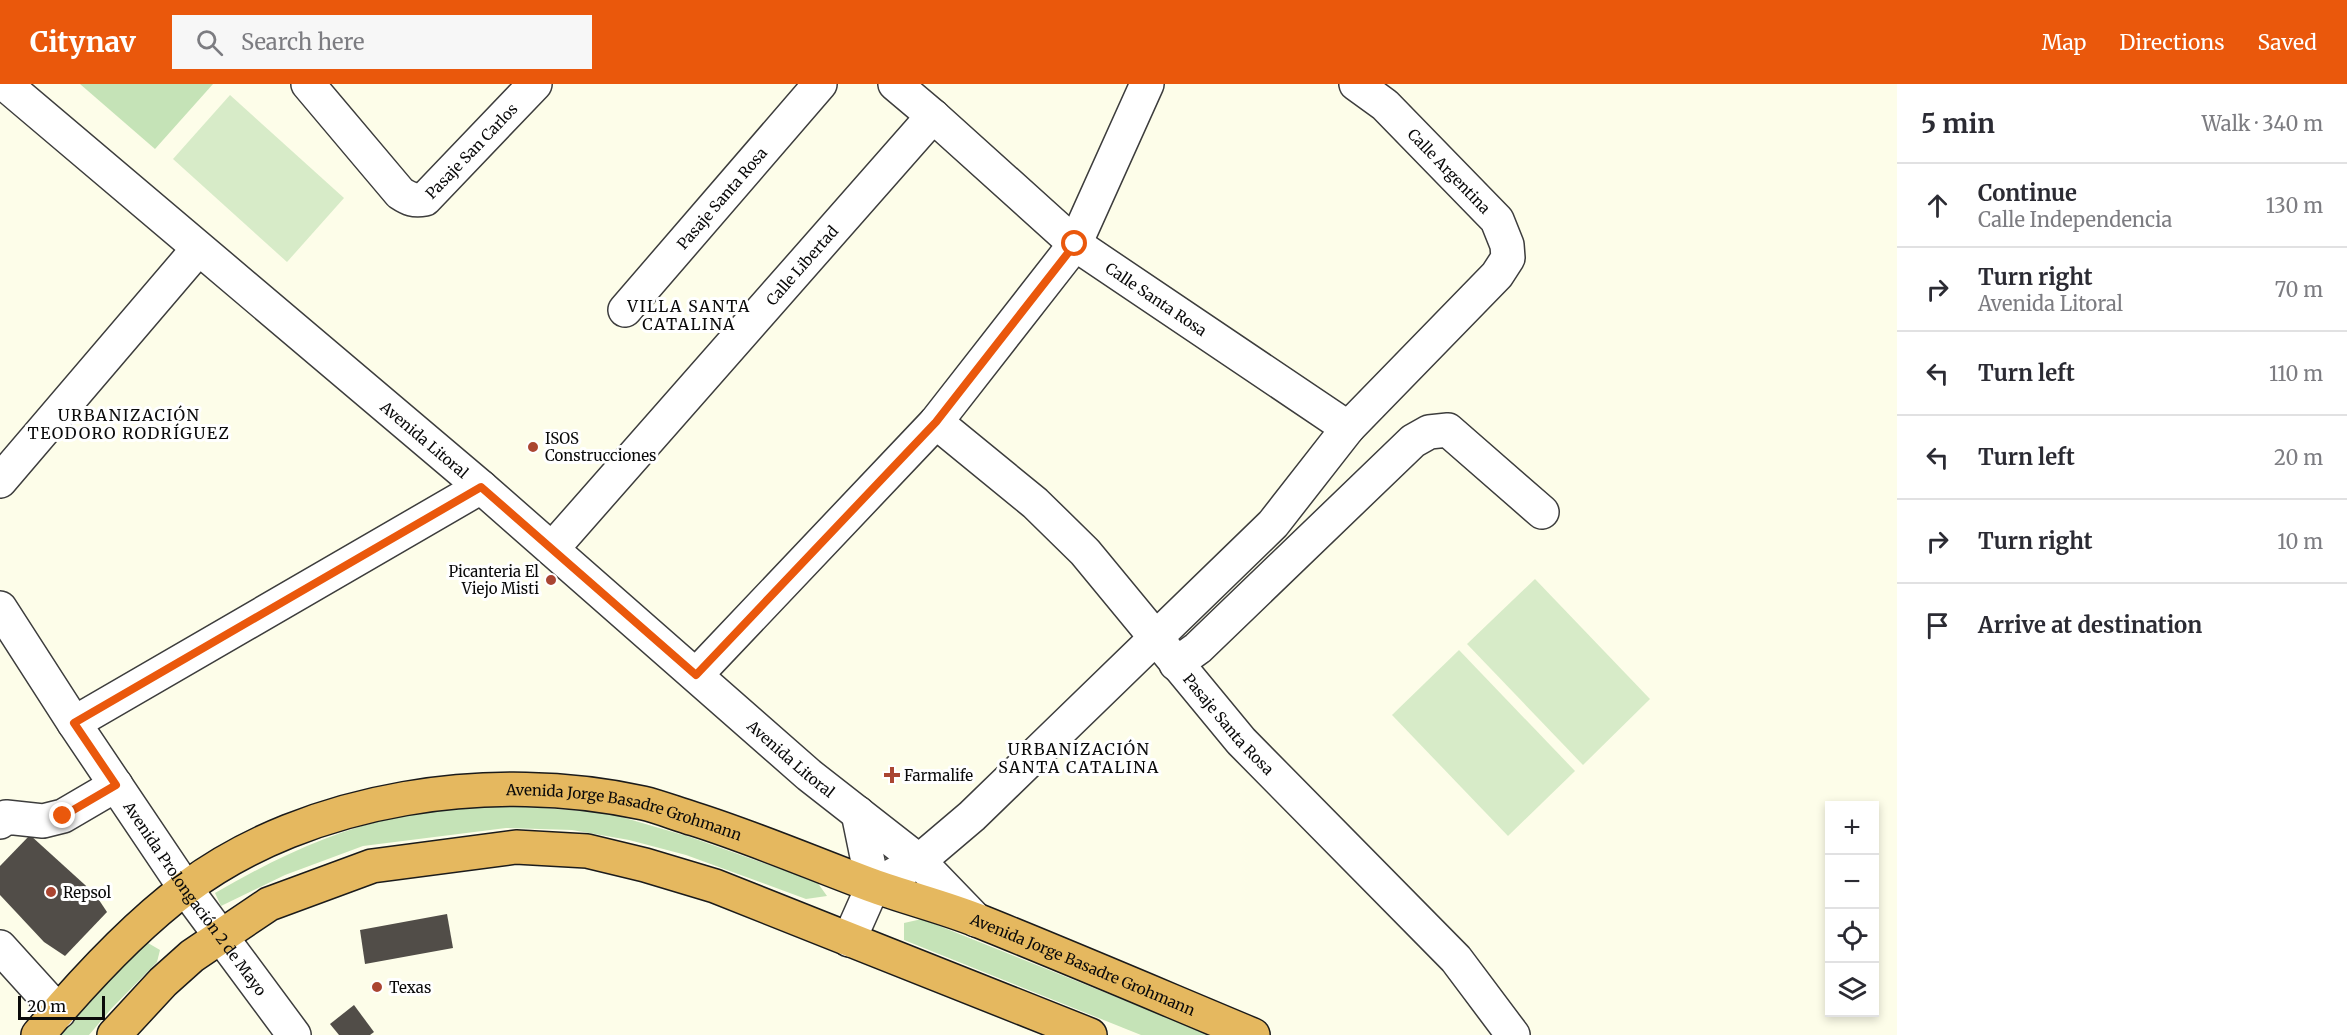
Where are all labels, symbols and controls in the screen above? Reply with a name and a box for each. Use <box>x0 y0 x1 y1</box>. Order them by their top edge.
search box <box>172 15 592 69</box>
text: Citynav <box>30 24 136 60</box>
icon: search <box>193 26 226 59</box>
text: Search here <box>241 28 364 56</box>
text: Map <box>2042 29 2086 56</box>
text: Directions <box>2119 29 2224 56</box>
text: Saved <box>2257 29 2317 56</box>
street label: Pasaje San Carlos <box>421 99 521 202</box>
text: 5 min <box>1921 107 1995 140</box>
text: Walk · 340 m <box>2202 111 2323 136</box>
street label: Calle Argentina <box>1404 124 1494 218</box>
street label: Pasaje Santa Rosa <box>673 143 771 253</box>
text: Continue <box>1978 179 2077 207</box>
icon: ahead <box>1921 189 1954 222</box>
text: 130 m <box>2266 193 2323 218</box>
text: Calle Independencia <box>1978 207 2172 232</box>
street label: Calle Libertad <box>762 221 842 309</box>
route start <box>1061 230 1087 256</box>
street label: Calle Santa Rosa <box>1102 258 1211 340</box>
text: Turn right <box>1978 263 2092 291</box>
icon: right <box>1921 273 1954 306</box>
text: 70 m <box>2275 277 2323 302</box>
text: Avenida Litoral <box>1978 291 2123 316</box>
district label: VILLA SANTA CATALINA <box>626 296 751 334</box>
icon: left <box>1921 357 1954 390</box>
text: Turn left <box>1978 359 2075 387</box>
text: 110 m <box>2269 361 2323 386</box>
street label: Avenida Litoral <box>376 396 473 482</box>
district label: URBANIZACIÓN TEODORO RODRÍGUEZ <box>28 405 230 443</box>
place label: ISOS Construcciones <box>545 429 656 465</box>
marker: ISOS Construcciones <box>526 440 540 454</box>
icon: left <box>1921 441 1954 474</box>
text: Turn left <box>1978 443 2075 471</box>
text: 20 m <box>2274 445 2323 470</box>
icon: right <box>1921 525 1954 558</box>
text: Turn right <box>1978 527 2092 555</box>
text: 10 m <box>2277 529 2323 554</box>
place label: Picanteria El Viejo Misti <box>448 562 539 598</box>
marker: Picanteria El Viejo Misti <box>544 573 558 587</box>
icon: arrive <box>1921 609 1954 642</box>
text: Arrive at destination <box>1978 611 2202 639</box>
street label: Pasaje Santa Rosa <box>1179 669 1278 778</box>
street label: Avenida Litoral <box>743 715 839 801</box>
district label: URBANIZACIÓN SANTA CATALINA <box>998 739 1160 777</box>
place label: Farmalife <box>904 766 973 785</box>
marker: Farmalife <box>885 768 899 782</box>
street label: Avenida Jorge Basadre Grohmann <box>505 780 745 844</box>
street label: Avenida Prolongación 2 de Mayo <box>119 797 271 999</box>
map controls <box>1825 801 1879 1017</box>
button: + <box>1825 801 1879 855</box>
route end <box>49 802 75 828</box>
button: − <box>1825 855 1879 909</box>
place label: Repsol <box>63 883 111 902</box>
marker: Repsol <box>44 885 58 899</box>
street label: Avenida Jorge Basadre Grohmann <box>967 909 1198 1019</box>
button: locate <box>1825 909 1879 963</box>
button: layers <box>1825 963 1879 1017</box>
place label: Texas <box>389 978 431 997</box>
marker: Texas <box>370 980 384 994</box>
scale bar <box>18 993 105 1020</box>
text: 20 m <box>27 996 66 1016</box>

